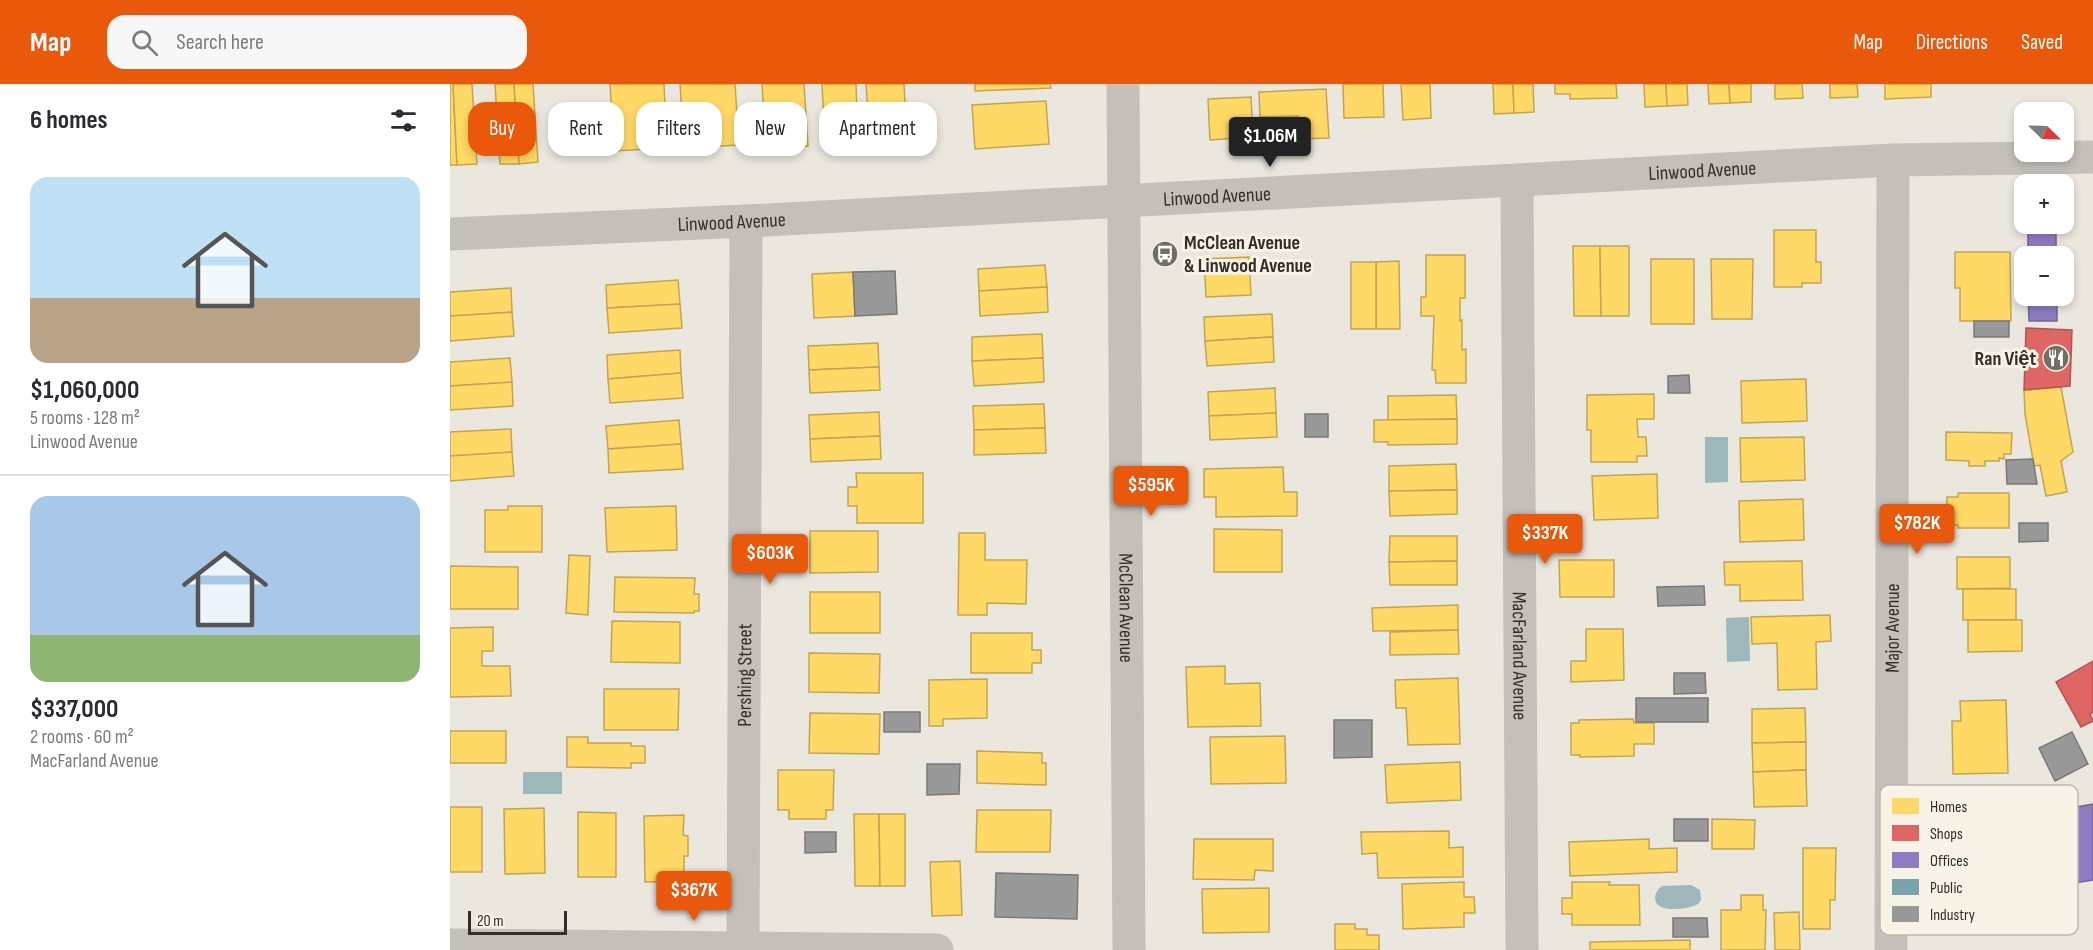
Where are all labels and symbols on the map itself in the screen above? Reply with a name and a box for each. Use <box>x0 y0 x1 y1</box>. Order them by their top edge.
north arrow <box>2014 102 2074 162</box>
pin: $1.06M <box>1221 117 1319 168</box>
street label: Linwood Avenue <box>1648 156 1757 186</box>
street label: Linwood Avenue <box>1163 182 1272 212</box>
street label: Linwood Avenue <box>677 208 786 237</box>
place label: McClean Avenue & Linwood Avenue <box>1184 231 1312 278</box>
bus stop icon: McClean Avenue & Linwood Avenue <box>1150 239 1180 269</box>
restaurant icon: Ran Việt <box>2041 343 2071 373</box>
place label: Ran Việt <box>1975 347 2036 371</box>
pin: $595K <box>1109 466 1193 517</box>
pin: $782K <box>1875 504 1959 555</box>
pin: $337K <box>1503 514 1587 565</box>
pin: $603K <box>728 534 812 585</box>
street label: McClean Avenue <box>1113 553 1138 663</box>
street label: Major Avenue <box>1881 583 1905 673</box>
street label: MacFarland Avenue <box>1507 592 1532 720</box>
street label: Pershing Street <box>733 623 757 727</box>
legend <box>1880 785 2078 935</box>
text: Homes <box>1930 798 1967 817</box>
text: Shops <box>1930 825 1963 844</box>
text: Offices <box>1930 852 1969 871</box>
pin: $367K <box>652 871 736 922</box>
text: Public <box>1930 879 1963 898</box>
text: Industry <box>1930 906 1975 925</box>
scale bar <box>468 908 567 936</box>

